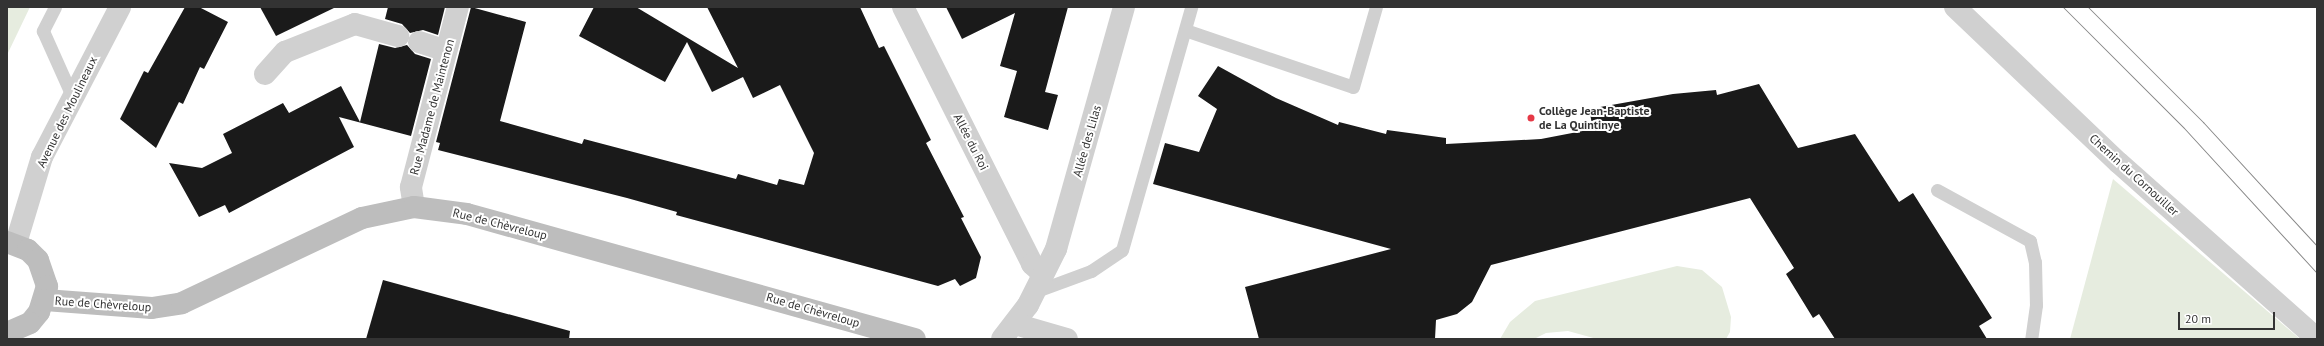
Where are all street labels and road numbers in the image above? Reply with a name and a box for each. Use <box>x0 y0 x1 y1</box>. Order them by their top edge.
street label: Rue Madame de Maintenon <box>407 37 457 177</box>
street label: Avenue des Moulineaux <box>34 54 100 170</box>
street label: Allée des Lilas <box>1070 103 1104 179</box>
street label: Allée du Roi <box>951 111 991 173</box>
street label: Chemin du Cornouiller <box>2086 131 2182 219</box>
street label: Rue de Chèvreloup <box>451 205 549 243</box>
street label: Rue de Chèvreloup <box>765 290 861 330</box>
street label: Rue de Chèvreloup <box>54 293 152 315</box>

